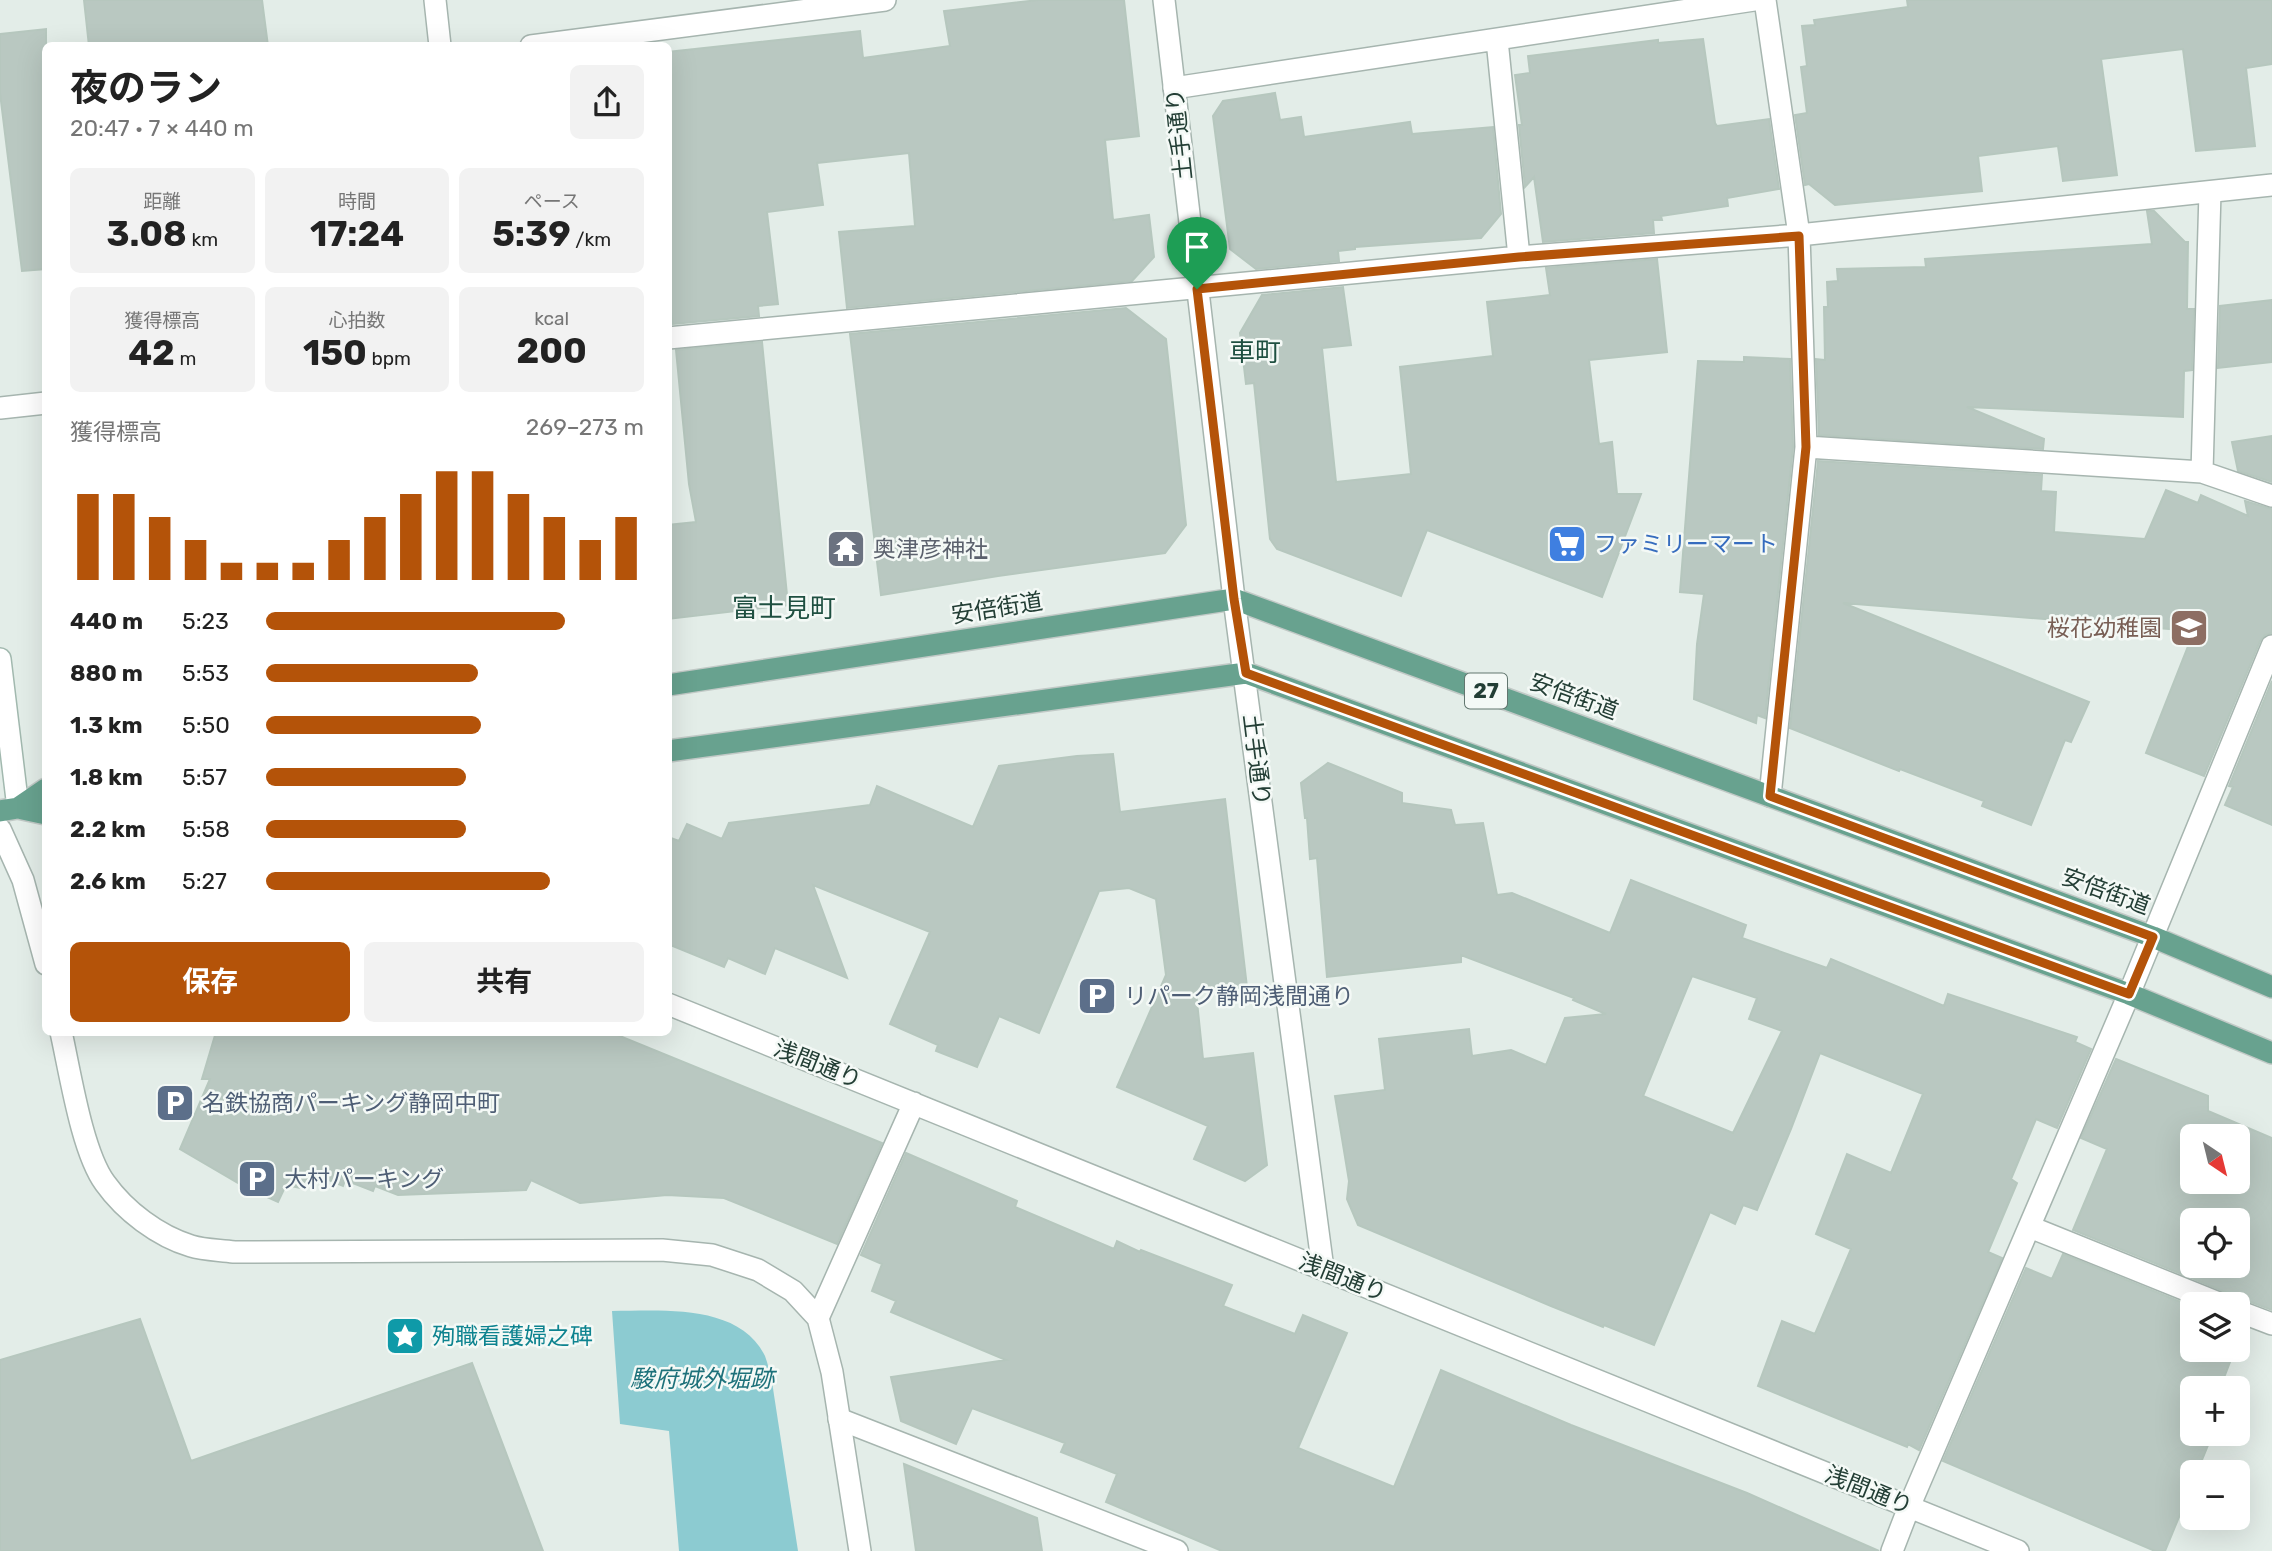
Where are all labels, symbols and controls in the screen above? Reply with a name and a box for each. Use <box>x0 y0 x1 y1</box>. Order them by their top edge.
text: 夜のラン <box>70 65 222 111</box>
button: share <box>570 65 644 139</box>
street label: 土手通り <box>1160 87 1198 181</box>
text: 20:47 · 7 × 440 m <box>70 114 254 142</box>
text: 距離 <box>143 190 181 213</box>
text: 時間 <box>338 190 376 213</box>
text: ペース <box>524 190 580 213</box>
text: 3.08 <box>107 213 187 255</box>
text: 17:24 <box>310 213 404 255</box>
text: 5:39 <box>492 213 571 255</box>
pin <box>1167 217 1227 289</box>
text: km <box>187 228 218 251</box>
text: /km <box>571 228 611 251</box>
icon: arrive <box>1178 228 1216 266</box>
text: kcal <box>534 307 569 330</box>
text: 獲得標高 <box>124 309 200 332</box>
text: 心拍数 <box>328 309 386 332</box>
text: 200 <box>516 330 587 372</box>
text: 42 <box>128 332 175 374</box>
text: 150 <box>303 332 367 374</box>
district label: 車町 <box>1229 337 1281 368</box>
text: m <box>175 347 196 370</box>
text: bpm <box>367 347 411 370</box>
text: 269–273 m <box>526 413 644 441</box>
text: 獲得標高 <box>70 418 162 446</box>
supermarket icon: ファミリーマート <box>1546 523 1588 565</box>
temple icon: 奥津彦神社 <box>825 528 867 570</box>
place label: ファミリーマート <box>1594 530 1778 558</box>
place label: 奥津彦神社 <box>873 535 988 563</box>
street label: 安倍街道 <box>949 587 1045 629</box>
district label: 富士見町 <box>732 593 836 624</box>
text: 440 m <box>70 607 143 635</box>
text: 5:23 <box>182 607 229 635</box>
school or university icon: 桜花幼稚園 <box>2168 607 2210 649</box>
place label: 桜花幼稚園 <box>2047 614 2162 642</box>
text: 880 m <box>70 659 143 687</box>
text: 5:53 <box>182 659 229 687</box>
street label: 安倍街道 <box>1526 667 1622 725</box>
road number: 27 <box>1465 674 1507 708</box>
text: 1.3 km <box>70 711 143 739</box>
text: 5:50 <box>182 711 230 739</box>
street label: 土手通り <box>1237 713 1277 807</box>
text: 1.8 km <box>70 763 143 791</box>
text: 5:57 <box>182 763 227 791</box>
text: 2.2 km <box>70 815 146 843</box>
text: 5:58 <box>182 815 230 843</box>
street label: 安倍街道 <box>2058 862 2154 920</box>
text: 2.6 km <box>70 867 146 895</box>
text: 5:27 <box>182 867 227 895</box>
button: 保存 <box>70 942 350 1022</box>
button: 共有 <box>364 942 644 1022</box>
parking icon: リパーク静岡浅間通り <box>1076 975 1118 1017</box>
place label: リパーク静岡浅間通り <box>1124 982 1354 1010</box>
street label: 浅間通り <box>770 1034 866 1094</box>
parking icon: 名鉄協商パーキング静岡中町 <box>154 1082 196 1124</box>
place label: 名鉄協商パーキング静岡中町 <box>202 1089 500 1117</box>
north arrow <box>2180 1124 2250 1194</box>
map controls <box>2180 1124 2250 1530</box>
parking icon: 大村パーキング <box>236 1158 278 1200</box>
place label: 大村パーキング <box>284 1165 444 1193</box>
button: locate <box>2180 1208 2250 1278</box>
street label: 浅間通り <box>1295 1247 1391 1307</box>
button: layers <box>2180 1292 2250 1362</box>
place icon: 殉職看護婦之碑 <box>384 1315 426 1357</box>
place label: 殉職看護婦之碑 <box>432 1322 593 1350</box>
water label: 駿府城外堀跡 <box>630 1365 778 1393</box>
button: + <box>2180 1376 2250 1446</box>
street label: 浅間通り <box>1821 1460 1917 1520</box>
button: − <box>2180 1460 2250 1530</box>

